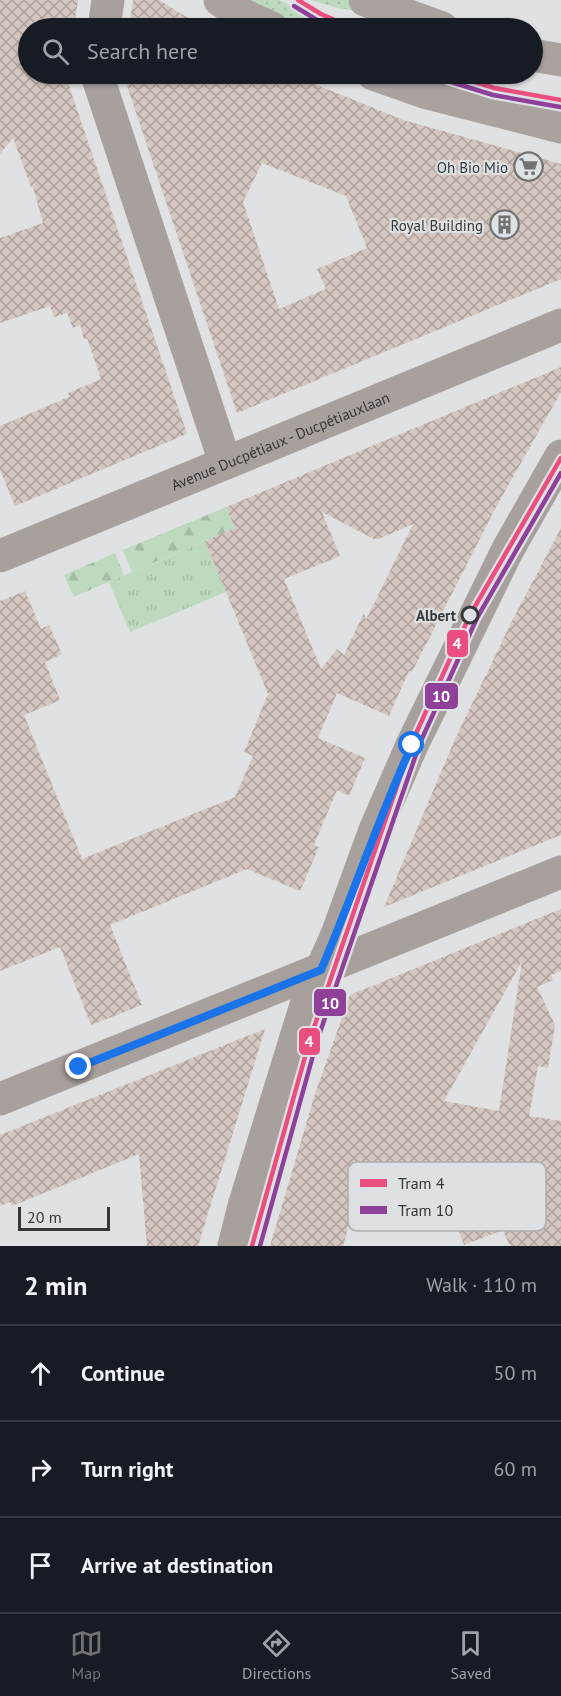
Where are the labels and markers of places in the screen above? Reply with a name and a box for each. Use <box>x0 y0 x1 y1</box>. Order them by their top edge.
supermarket icon: Oh Bio Mio <box>513 151 545 183</box>
place label: Oh Bio Mio <box>437 158 508 177</box>
building icon: Royal Building <box>488 209 520 241</box>
place label: Royal Building <box>391 216 483 235</box>
place label: Albert <box>416 606 457 625</box>
marker: Albert <box>461 606 479 624</box>

